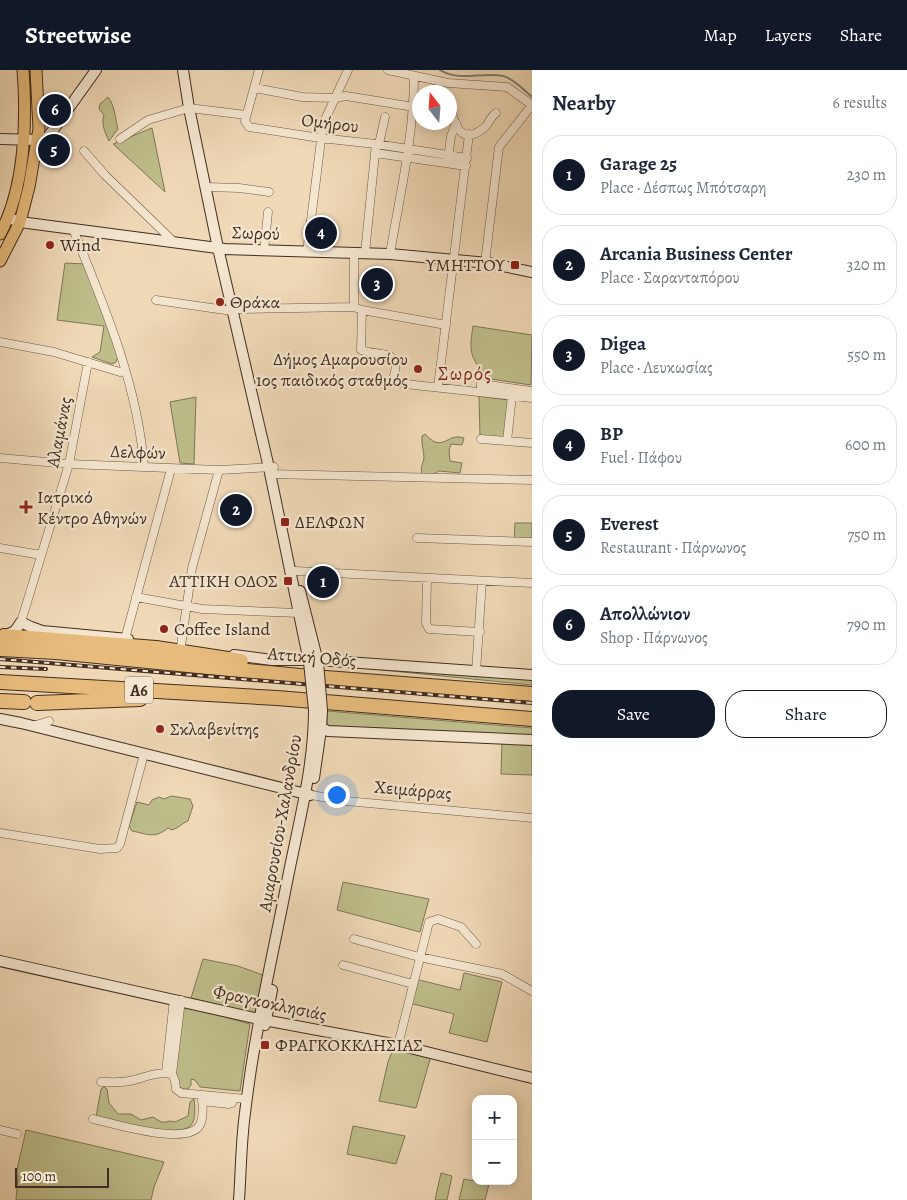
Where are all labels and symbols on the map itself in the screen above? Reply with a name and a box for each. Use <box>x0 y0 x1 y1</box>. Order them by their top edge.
north arrow <box>412 85 457 130</box>
pin: 6 <box>39 91 71 129</box>
street label: Ομήρου <box>300 108 360 138</box>
pin: 5 <box>38 131 70 169</box>
pin: 4 <box>305 214 337 252</box>
street label: Σωρού <box>232 220 280 246</box>
place label: Wind <box>59 233 101 257</box>
marker: Wind <box>44 239 56 251</box>
place label: ΥΜΗΤΤΟΥ <box>425 253 506 277</box>
marker: ΥΜΗΤΤΟΥ <box>509 259 521 271</box>
pin: 3 <box>361 265 393 303</box>
place label: Θράκα <box>230 290 281 314</box>
marker: Θράκα <box>214 296 226 308</box>
place label: Δήμος Αμαρουσίου 1ος παιδικός σταθμός <box>256 347 408 392</box>
district label: Σωρός <box>438 361 492 387</box>
marker: Δήμος Αμαρουσίου 1ος παιδικός σταθμός <box>412 363 424 375</box>
street label: Αλαμάνας <box>40 395 78 470</box>
street label: Δελφών <box>110 439 166 465</box>
place label: Ιατρικό Κέντρο Αθηνών <box>37 485 147 530</box>
pin: 2 <box>220 491 252 529</box>
marker: Ιατρικό Κέντρο Αθηνών <box>19 500 33 514</box>
place label: ΔΕΛΦΩΝ <box>295 510 365 534</box>
marker: ΔΕΛΦΩΝ <box>279 516 291 528</box>
pin: 1 <box>307 563 339 601</box>
place label: ΑΤΤΙΚΗ ΟΔΟΣ <box>168 569 278 593</box>
marker: ΑΤΤΙΚΗ ΟΔΟΣ <box>282 575 294 587</box>
place label: Coffee Island <box>174 617 271 641</box>
marker: Coffee Island <box>158 623 170 635</box>
street label: Αττική Οδός <box>266 641 357 673</box>
road number: Α6 <box>125 676 153 704</box>
place label: Σκλαβενίτης <box>170 717 259 741</box>
marker: Σκλαβενίτης <box>154 723 166 735</box>
street label: Αμαρουσίου-Χαλανδρίου <box>252 733 307 914</box>
street label: Χειμάρρας <box>373 775 453 805</box>
your location <box>324 782 350 808</box>
street label: Φραγκοκλησιάς <box>211 979 329 1027</box>
place label: ΦΡΑΓΚΟΚΚΛΗΣΙΑΣ <box>275 1033 423 1057</box>
marker: ΦΡΑΓΚΟΚΚΛΗΣΙΑΣ <box>259 1039 271 1051</box>
scale bar <box>15 1165 109 1188</box>

